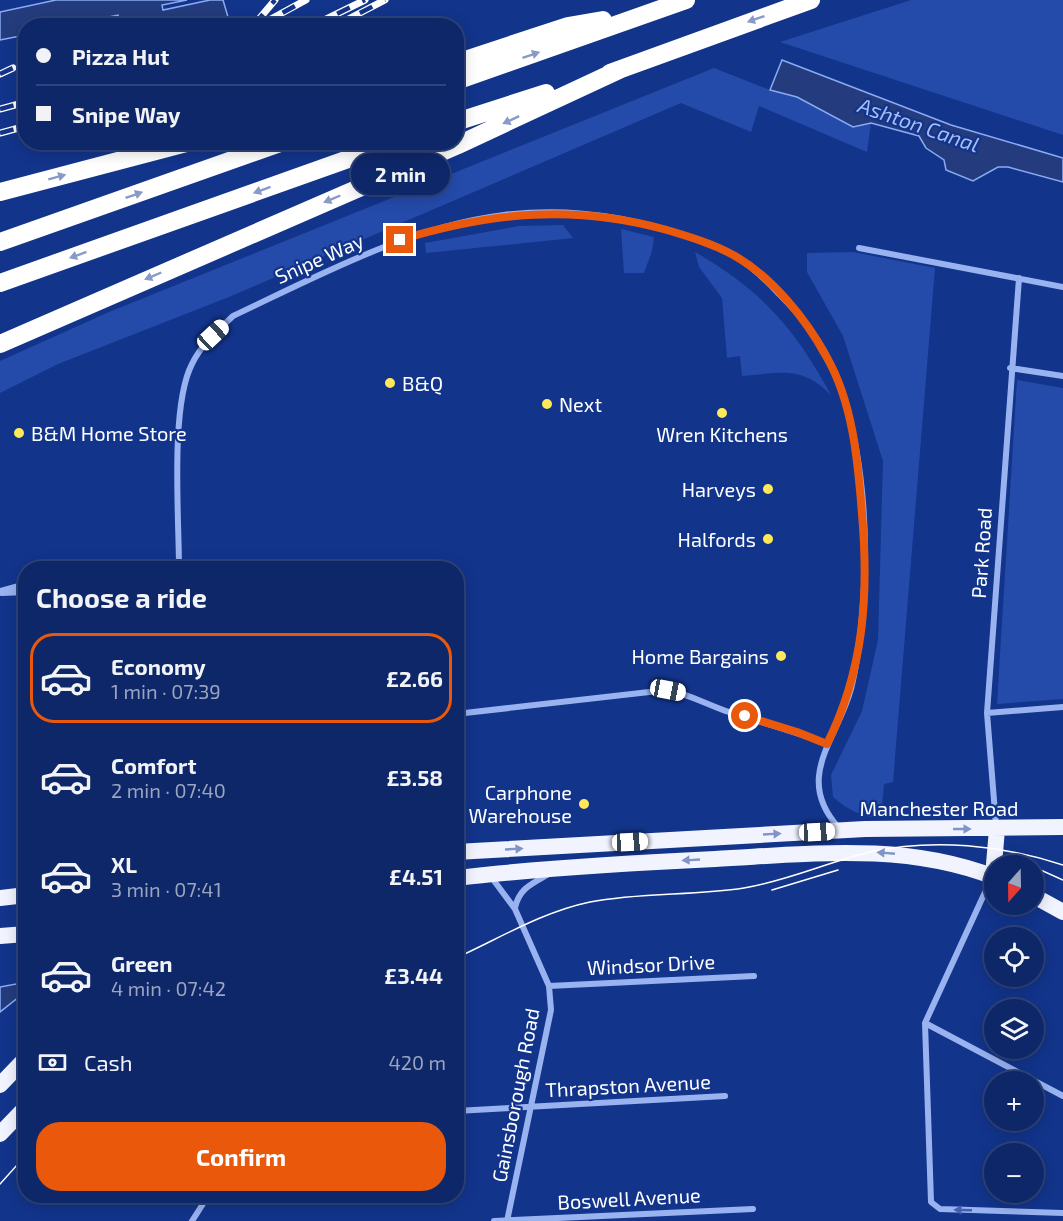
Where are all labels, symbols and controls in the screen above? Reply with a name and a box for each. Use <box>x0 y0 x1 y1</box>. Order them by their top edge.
one-way arrow <box>746 14 764 24</box>
text: Pizza Hut <box>72 43 169 69</box>
one-way arrow <box>522 49 540 59</box>
water label: Ashton Canal <box>854 91 983 156</box>
text: Snipe Way <box>72 101 181 127</box>
one-way arrow <box>502 116 519 125</box>
callout: 2 min <box>350 153 450 195</box>
text: 2 min <box>375 162 426 186</box>
one-way arrow <box>48 172 66 181</box>
one-way arrow <box>253 186 271 196</box>
one-way arrow <box>125 189 143 199</box>
one-way arrow <box>323 195 341 204</box>
route end <box>386 226 413 253</box>
street label: Snipe Way <box>271 228 367 288</box>
one-way arrow <box>69 251 87 261</box>
one-way arrow <box>144 272 162 281</box>
car <box>194 316 232 354</box>
place label: B&Q <box>402 371 443 395</box>
marker: B&Q <box>383 376 397 390</box>
place label: Next <box>559 392 602 416</box>
marker: Next <box>540 397 554 411</box>
marker: Wren Kitchens <box>715 406 729 420</box>
place label: B&M Home Store <box>31 421 187 445</box>
place label: Wren Kitchens <box>656 422 788 446</box>
marker: B&M Home Store <box>12 426 26 440</box>
place label: Harveys <box>682 477 756 501</box>
marker: Harveys <box>761 482 775 496</box>
street label: Park Road <box>966 507 996 599</box>
place label: Halfords <box>678 527 756 551</box>
marker: Halfords <box>761 532 775 546</box>
text: Choose a ride <box>36 581 207 613</box>
place label: Home Bargains <box>631 644 769 668</box>
marker: Home Bargains <box>774 649 788 663</box>
icon: car <box>39 651 93 705</box>
text: Economy <box>111 653 206 679</box>
text: £2.66 <box>386 665 443 691</box>
car <box>649 678 687 702</box>
text: 1 min · 07:39 <box>111 679 221 703</box>
route start <box>731 702 758 729</box>
icon: car <box>39 750 93 804</box>
text: Comfort <box>111 752 196 778</box>
text: £3.58 <box>386 764 443 790</box>
text: 2 min · 07:40 <box>111 778 226 802</box>
place label: Carphone Warehouse <box>469 780 572 827</box>
street label: Manchester Road <box>860 796 1018 820</box>
marker: Carphone Warehouse <box>577 797 591 811</box>
car <box>799 822 835 842</box>
one-way arrow <box>953 824 972 834</box>
one-way arrow <box>763 830 782 839</box>
car <box>612 832 648 852</box>
one-way arrow <box>505 844 524 853</box>
one-way arrow <box>877 848 896 857</box>
icon: car <box>39 849 93 903</box>
text: XL <box>111 851 137 877</box>
north arrow <box>984 855 1044 915</box>
map controls <box>984 855 1044 1203</box>
one-way arrow <box>682 856 701 865</box>
text: £4.51 <box>389 863 443 889</box>
text: 3 min · 07:41 <box>111 877 222 901</box>
button: locate <box>984 927 1044 987</box>
icon: car <box>39 948 93 1002</box>
street label: Windsor Drive <box>586 949 716 979</box>
text: Green <box>111 950 173 976</box>
text: £3.44 <box>384 962 443 988</box>
text: 4 min · 07:42 <box>111 976 226 1000</box>
button: layers <box>984 999 1044 1059</box>
street label: Gainsborough Road <box>486 1006 544 1184</box>
icon: cash <box>36 1046 69 1079</box>
text: Cash <box>84 1049 133 1075</box>
text: 420 m <box>388 1050 446 1074</box>
street label: Thrapston Avenue <box>545 1069 711 1101</box>
button: + <box>984 1071 1044 1131</box>
button: Confirm <box>36 1122 446 1191</box>
button: − <box>984 1143 1044 1203</box>
street label: Boswell Avenue <box>557 1182 701 1214</box>
one-way arrow <box>953 1205 972 1215</box>

